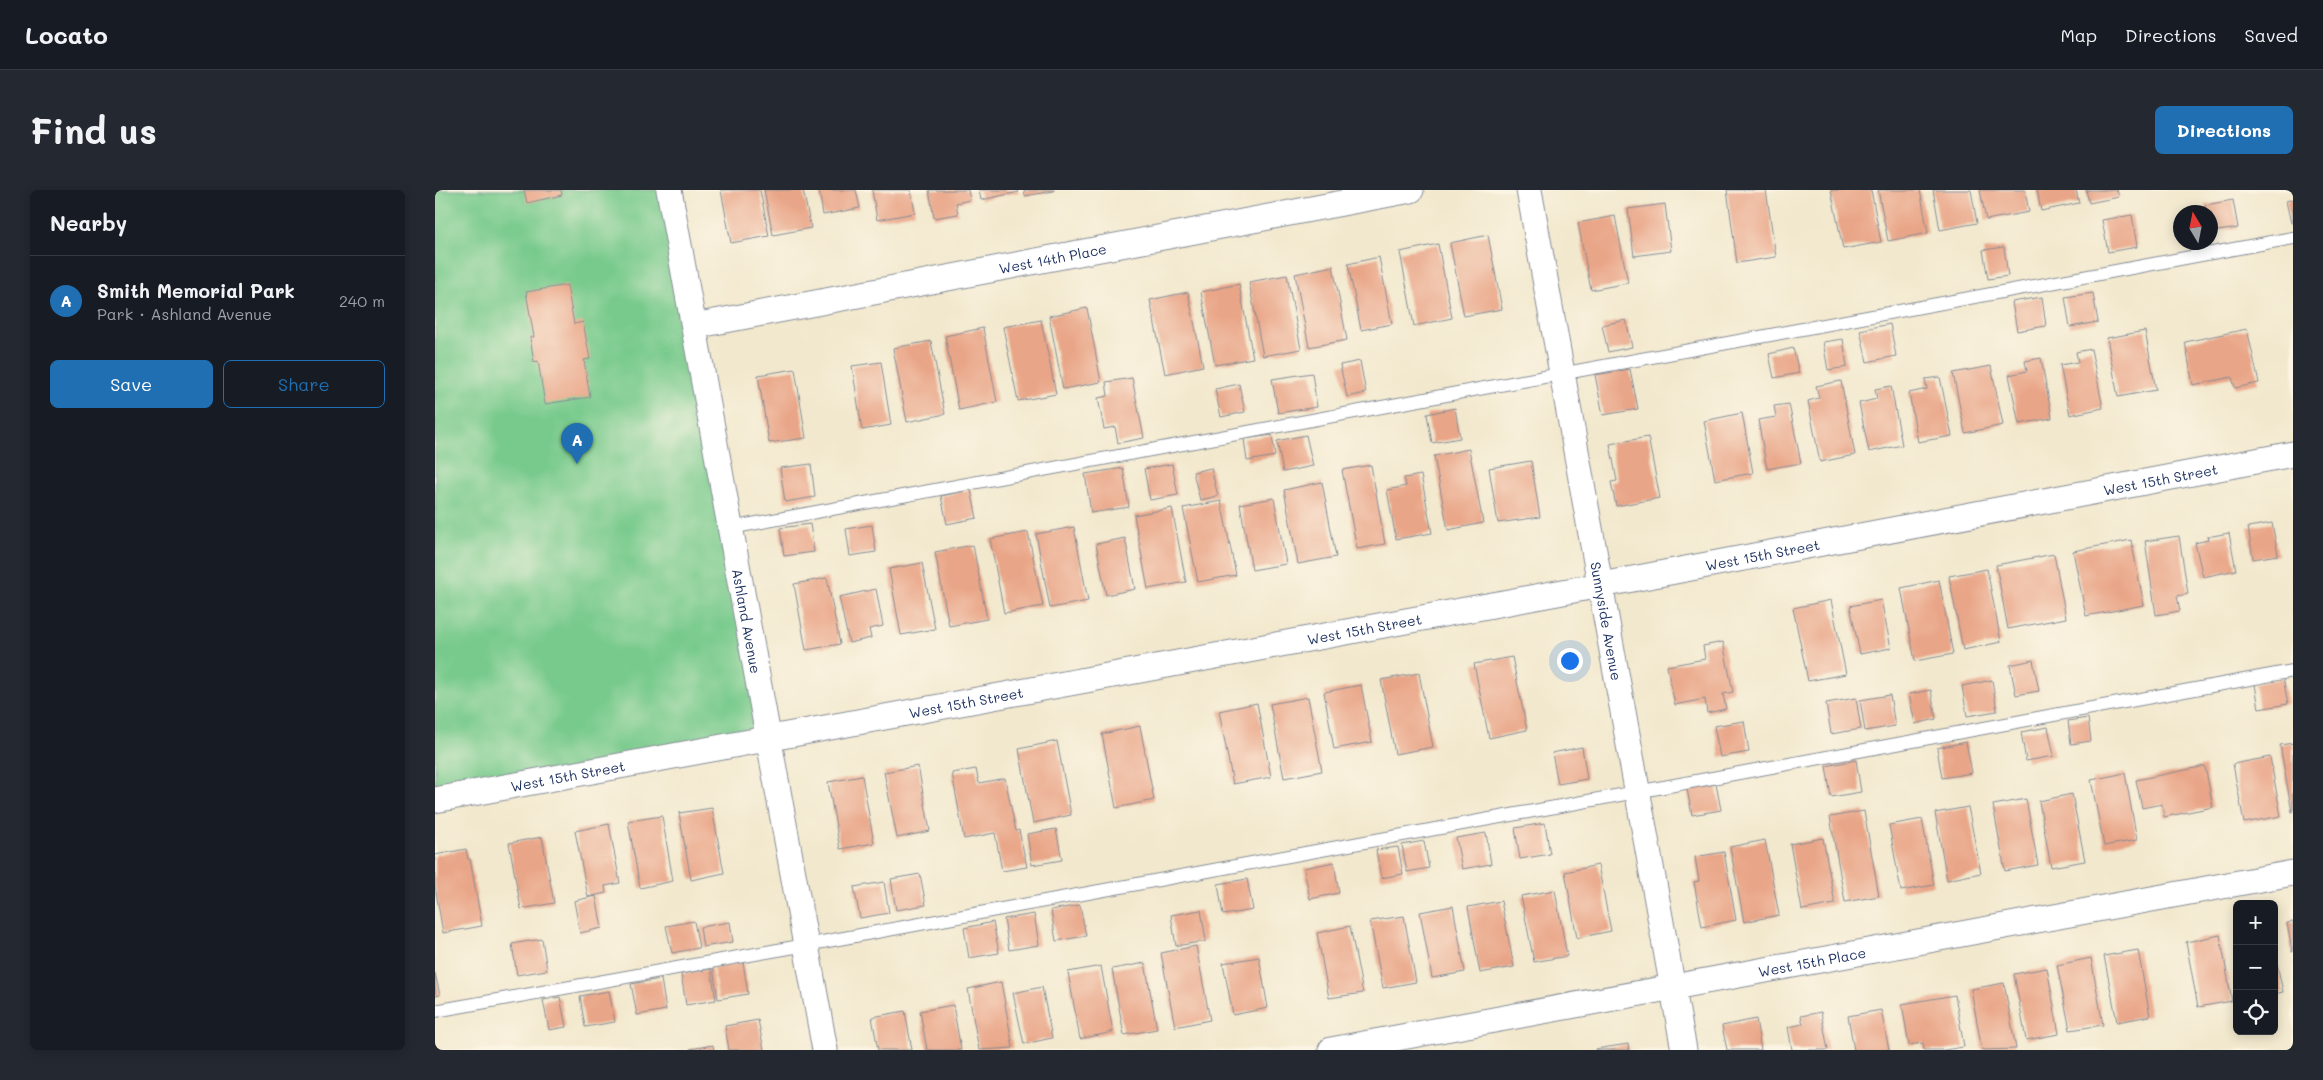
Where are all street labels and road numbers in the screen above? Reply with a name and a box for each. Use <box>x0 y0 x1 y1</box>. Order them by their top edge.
street label: West 14th Place <box>997 238 1108 277</box>
street label: West 15th Street <box>2102 459 2219 499</box>
street label: West 15th Street <box>1704 534 1821 575</box>
street label: Sunnyside Avenue <box>1587 560 1627 682</box>
street label: Ashland Avenue <box>728 567 766 675</box>
street label: West 15th Street <box>1306 609 1423 649</box>
street label: West 15th Street <box>907 682 1025 722</box>
street label: West 15th Street <box>509 756 627 795</box>
street label: West 15th Place <box>1757 942 1867 981</box>

